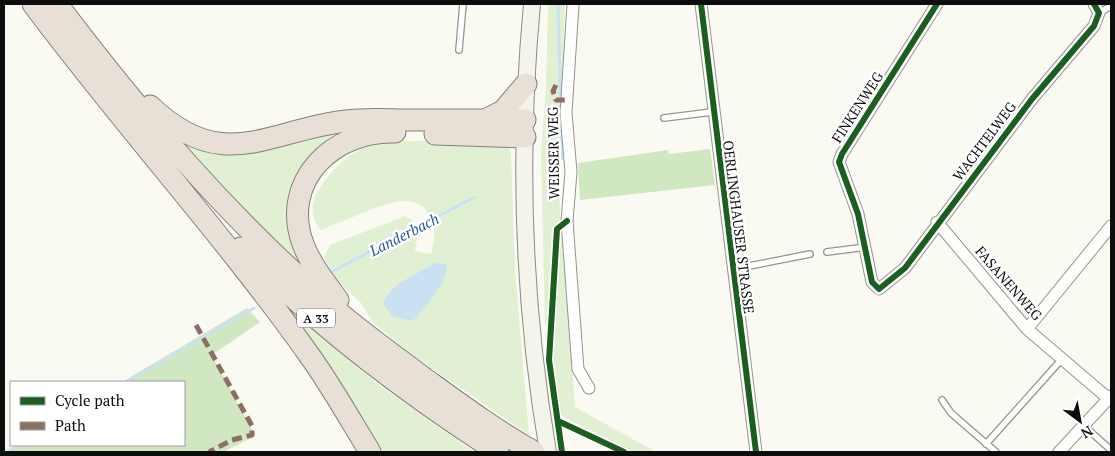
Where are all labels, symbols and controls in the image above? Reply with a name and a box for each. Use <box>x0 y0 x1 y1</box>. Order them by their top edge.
street label: FINKENWEG <box>827 68 887 146</box>
street label: WACHTELWEG <box>948 97 1020 184</box>
street label: WEISSER WEG <box>543 106 563 199</box>
street label: OERLINGHAUSER STRASSE <box>719 139 759 315</box>
water label: Landerbach <box>365 208 442 260</box>
street label: FASANENWEG <box>971 242 1047 324</box>
road number: A 33 <box>297 308 335 328</box>
legend <box>10 381 185 446</box>
text: Cycle path <box>55 390 125 410</box>
north arrow <box>1055 396 1105 446</box>
text: Path <box>55 415 86 435</box>
text: N <box>1077 422 1097 444</box>

